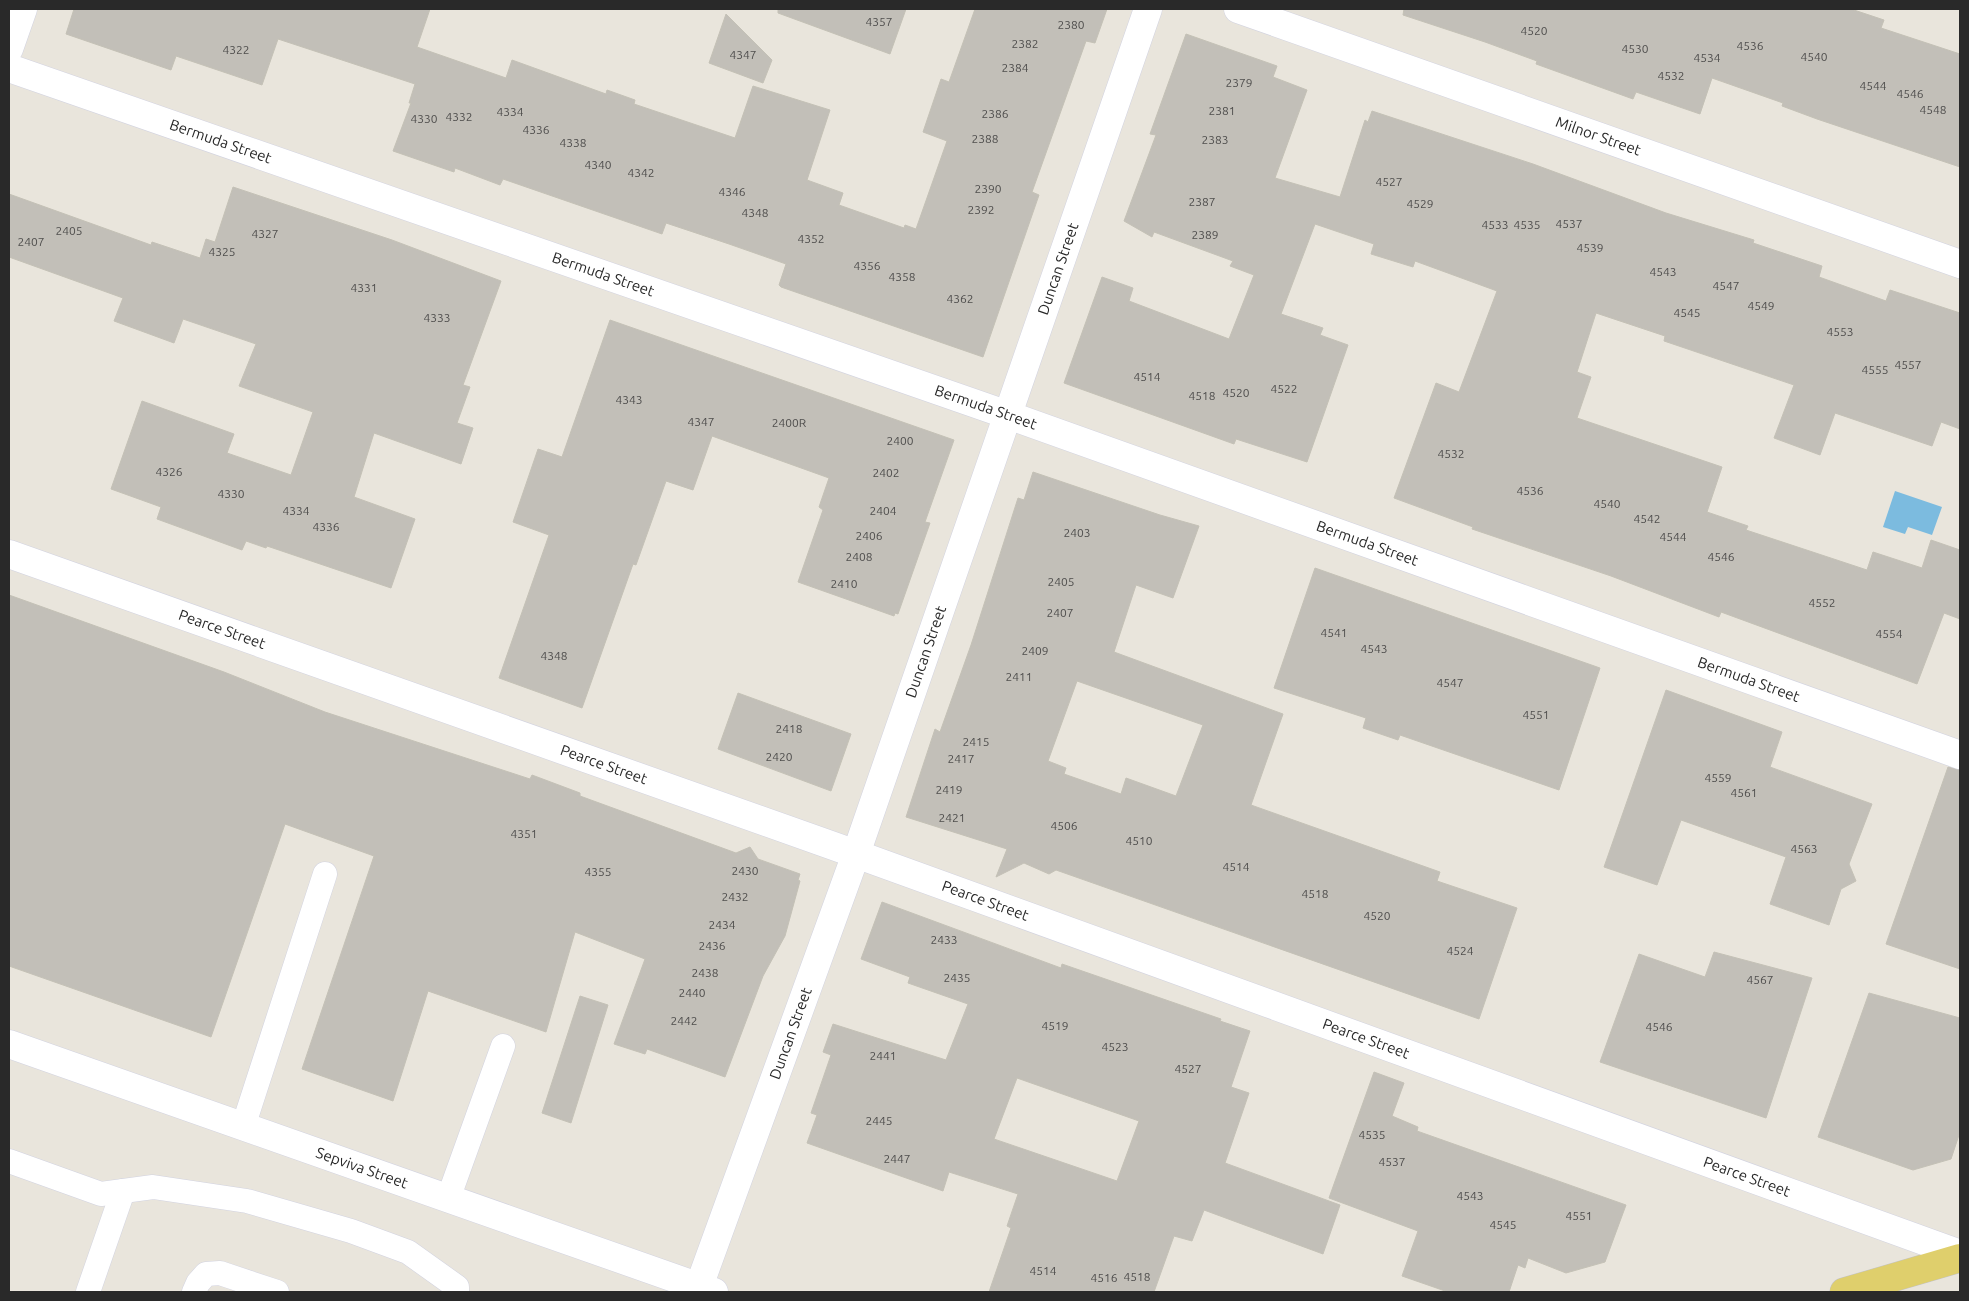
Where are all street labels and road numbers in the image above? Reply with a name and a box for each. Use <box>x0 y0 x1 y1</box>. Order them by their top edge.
street label: Milnor Street <box>1554 113 1643 159</box>
street label: Bermuda Street <box>167 115 274 167</box>
street label: Duncan Street <box>1034 220 1082 317</box>
street label: Bermuda Street <box>550 248 657 300</box>
street label: Bermuda Street <box>933 381 1039 433</box>
street label: Bermuda Street <box>1314 517 1421 569</box>
street label: Duncan Street <box>902 603 949 700</box>
street label: Pearce Street <box>177 606 268 652</box>
street label: Bermuda Street <box>1696 653 1802 705</box>
street label: Pearce Street <box>558 741 650 787</box>
street label: Pearce Street <box>940 877 1031 924</box>
street label: Duncan Street <box>766 985 815 1082</box>
street label: Pearce Street <box>1321 1015 1412 1062</box>
street label: Sepviva Street <box>314 1144 410 1192</box>
street label: Pearce Street <box>1701 1153 1793 1200</box>

